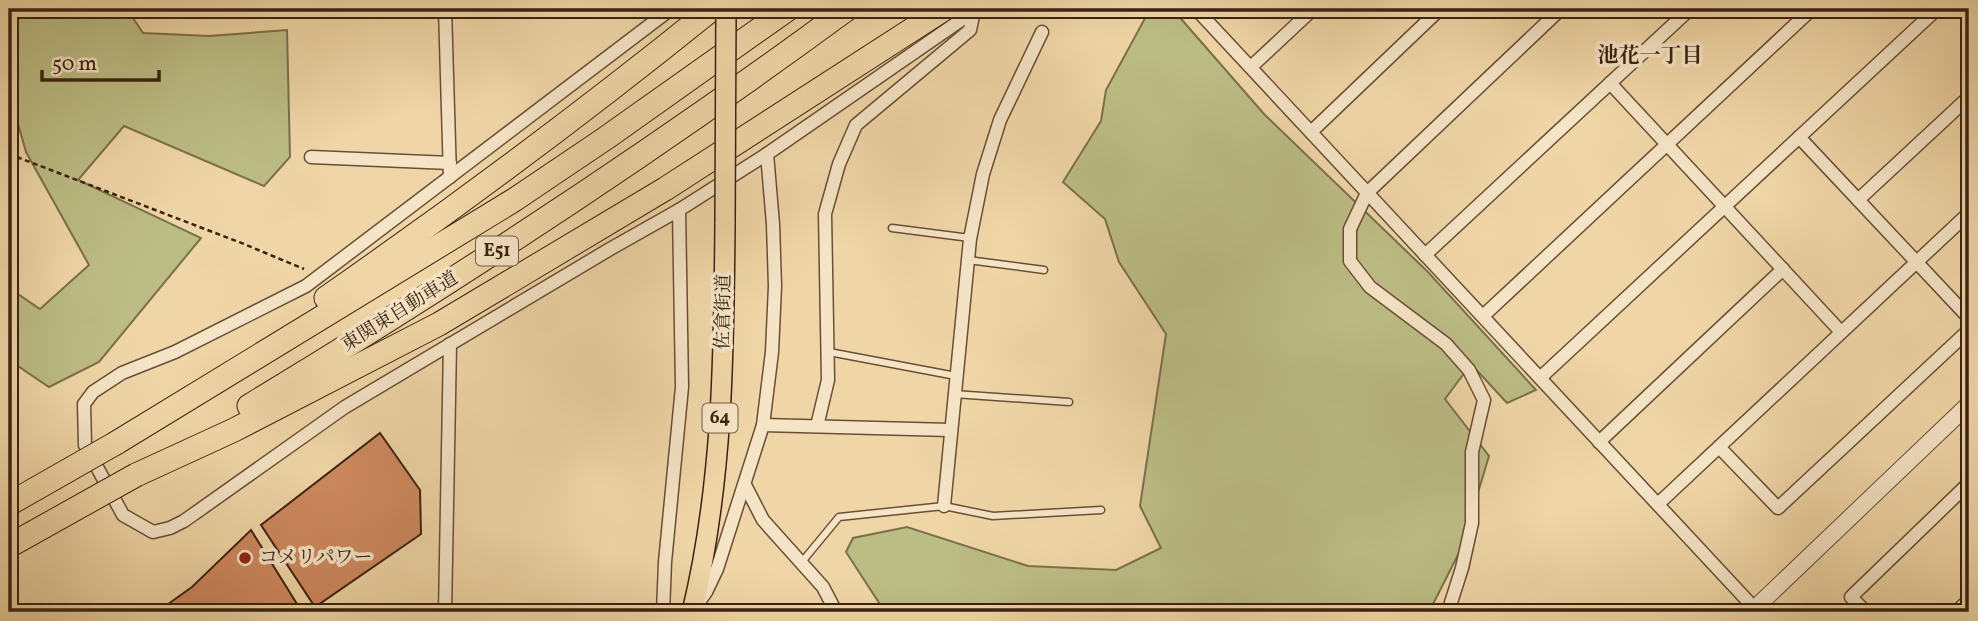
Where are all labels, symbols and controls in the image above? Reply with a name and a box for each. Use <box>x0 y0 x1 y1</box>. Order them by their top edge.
scale bar <box>42 38 159 82</box>
district label: 池花一丁目 <box>1598 42 1703 71</box>
text: 50 m <box>52 50 97 79</box>
road number: E51 <box>476 236 518 265</box>
street label: 東関東自動車道 <box>337 266 463 358</box>
street label: 佐倉街道 <box>710 274 738 350</box>
road number: 64 <box>702 404 738 432</box>
place label: コメリパワー <box>259 545 372 571</box>
marker: コメリパワー <box>237 550 253 566</box>

